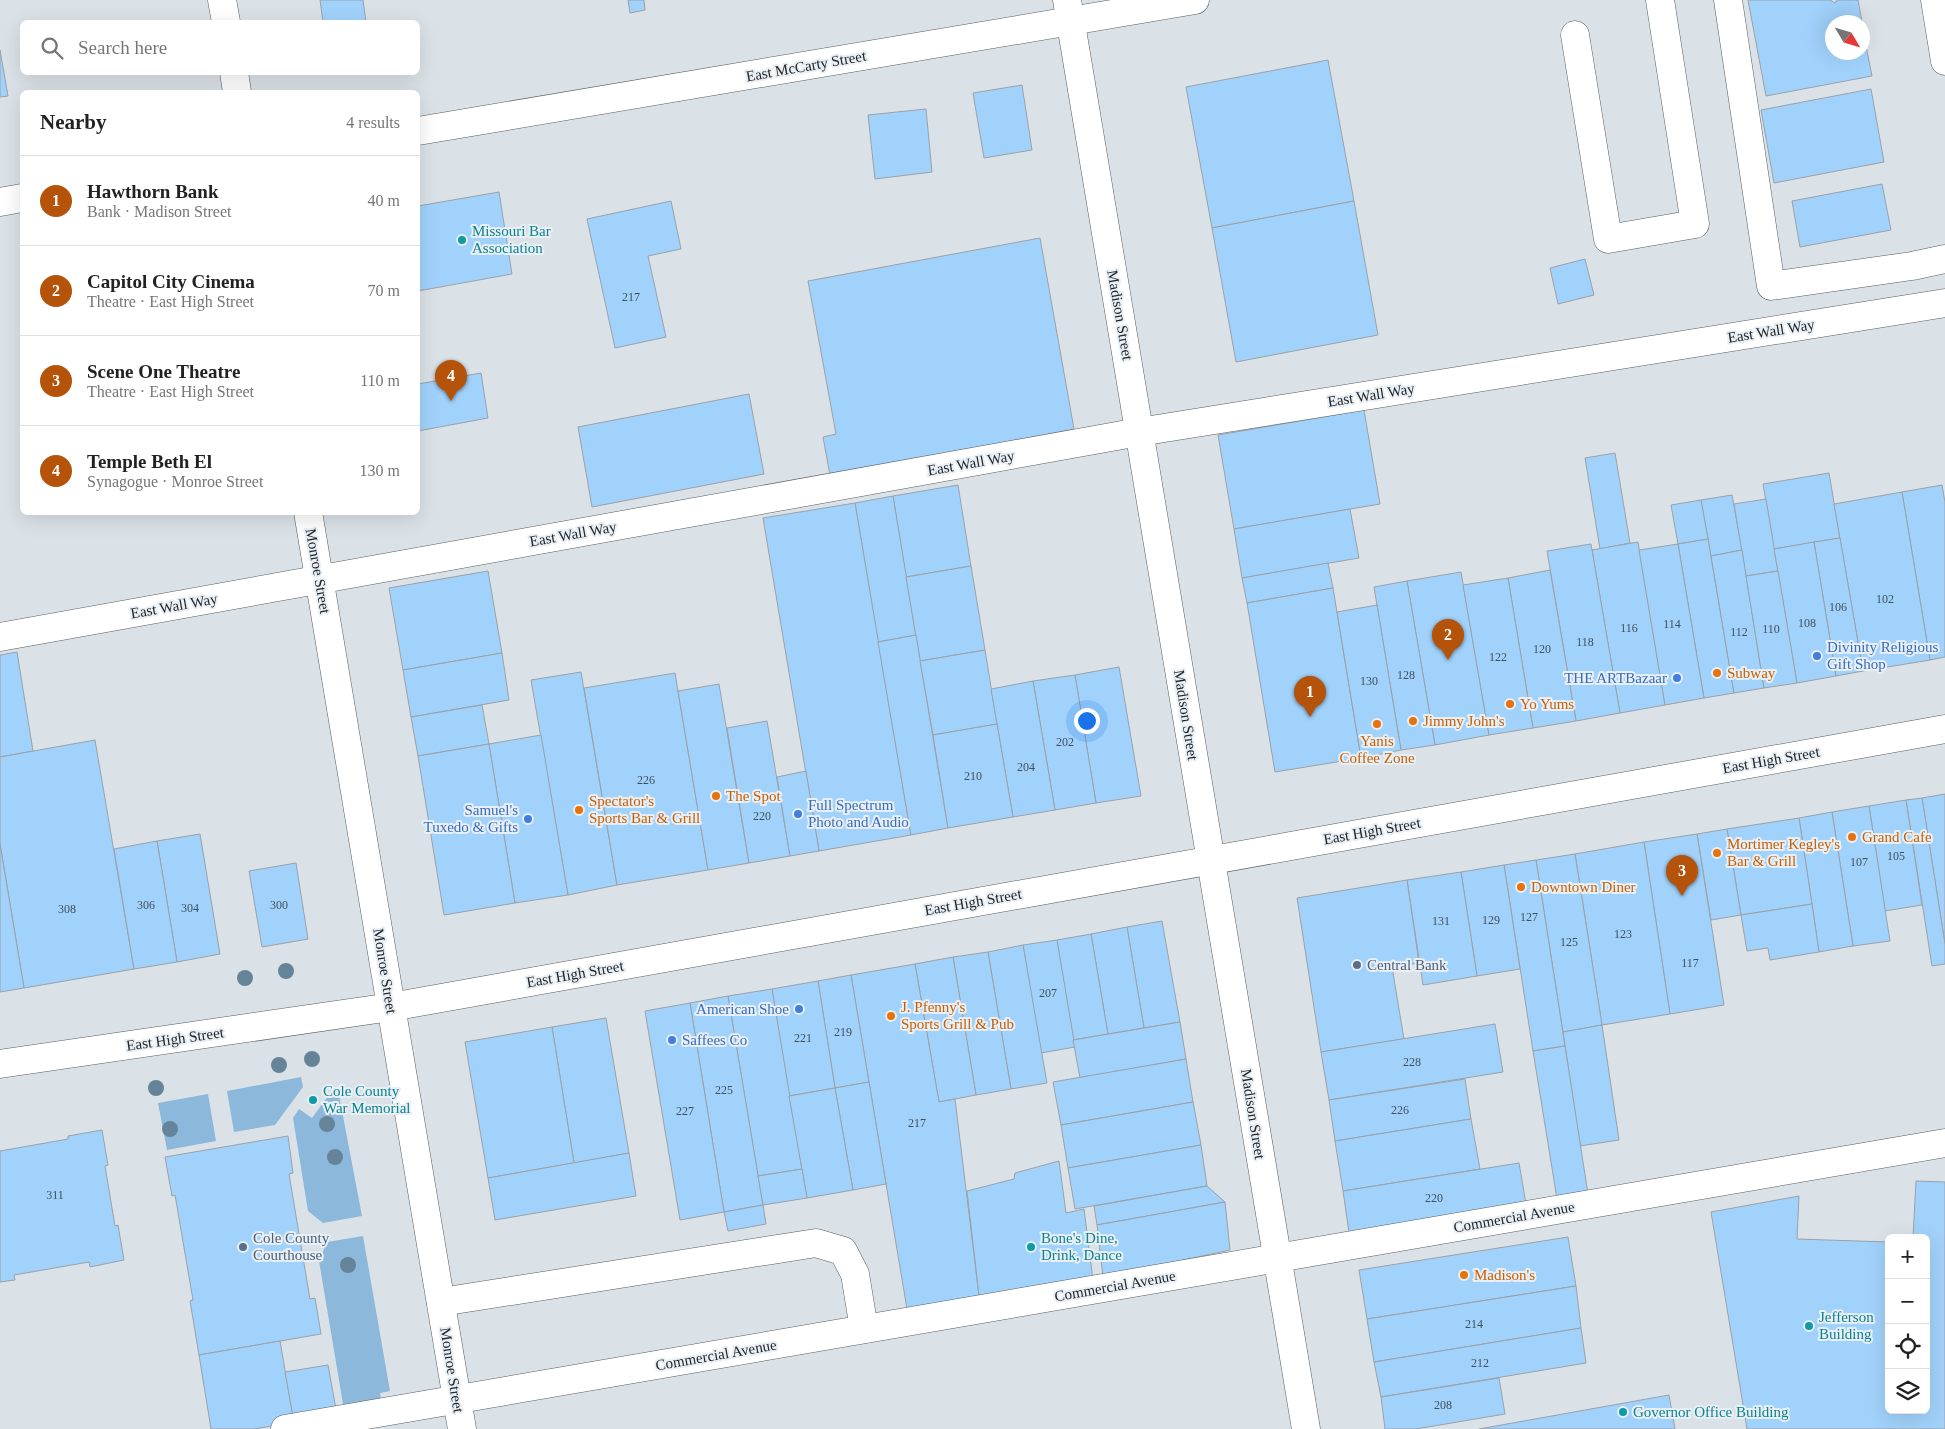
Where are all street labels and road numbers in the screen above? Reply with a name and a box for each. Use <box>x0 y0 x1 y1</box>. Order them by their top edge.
street label: East McCarty Street <box>745 47 868 84</box>
street label: Madison Street <box>1104 269 1136 362</box>
street label: East Wall Way <box>1726 316 1816 346</box>
street label: East Wall Way <box>1326 380 1416 410</box>
street label: East Wall Way <box>926 447 1016 479</box>
street label: East Wall Way <box>528 518 618 550</box>
street label: Monroe Street <box>303 527 334 616</box>
street label: East Wall Way <box>129 590 219 622</box>
street label: Madison Street <box>1171 669 1201 762</box>
street label: East High Street <box>1721 743 1822 776</box>
street label: East High Street <box>1322 814 1423 847</box>
street label: East High Street <box>923 885 1024 918</box>
street label: Monroe Street <box>370 927 400 1016</box>
street label: East High Street <box>525 957 626 990</box>
street label: East High Street <box>125 1024 226 1054</box>
street label: Madison Street <box>1238 1068 1268 1161</box>
street label: Commercial Avenue <box>1452 1198 1576 1236</box>
street label: Commercial Avenue <box>1053 1267 1177 1305</box>
street label: Monroe Street <box>437 1326 467 1415</box>
street label: Commercial Avenue <box>654 1336 778 1374</box>

